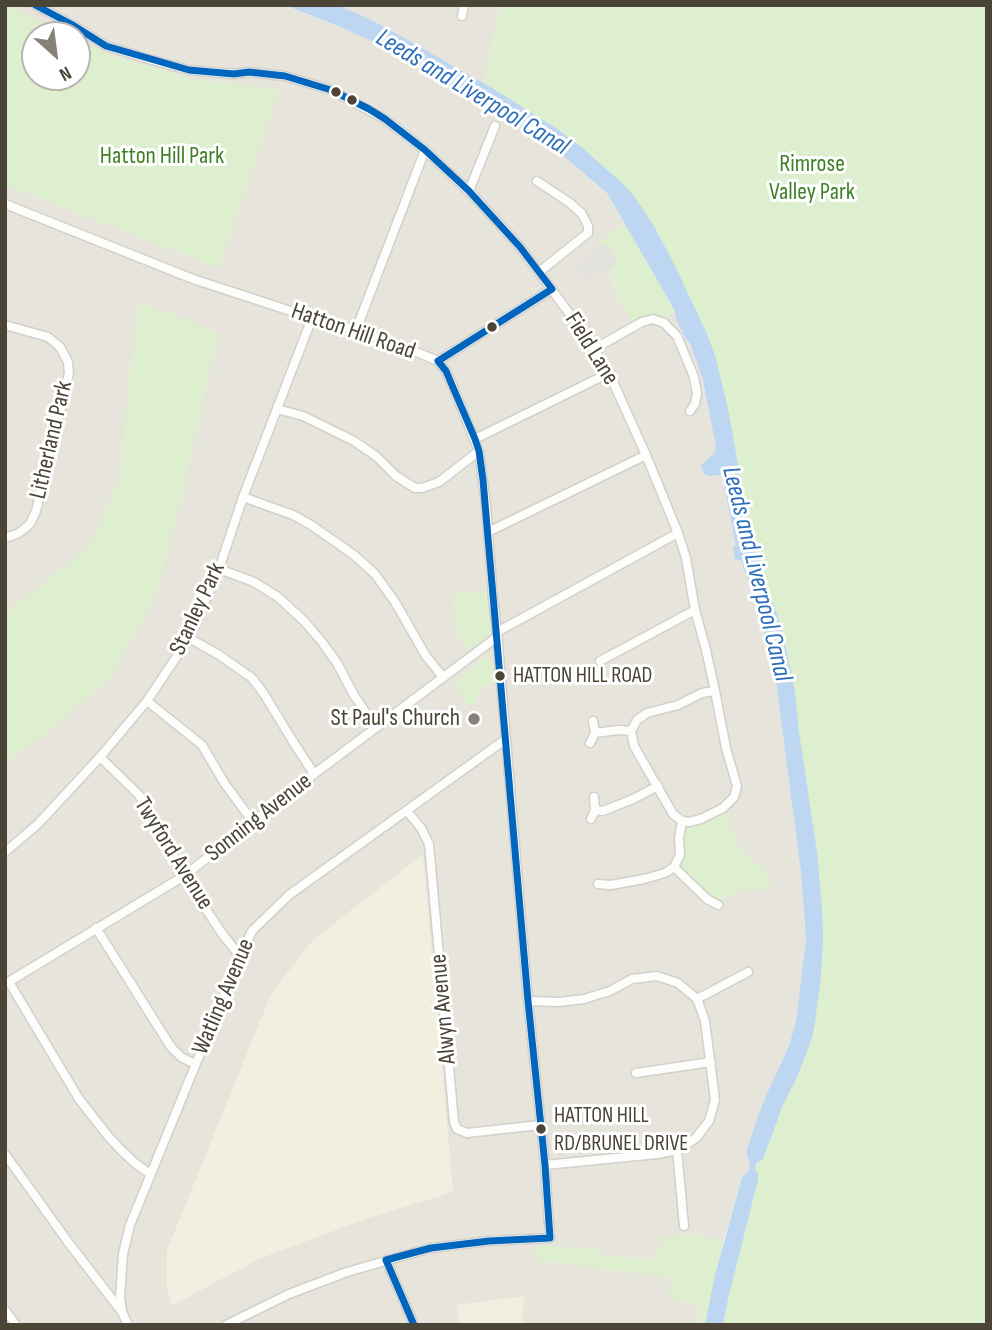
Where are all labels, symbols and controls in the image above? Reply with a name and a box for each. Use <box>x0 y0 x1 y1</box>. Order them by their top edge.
north arrow <box>21 21 91 91</box>
water label: Leeds and Liverpool Canal <box>370 23 574 163</box>
text: N <box>55 61 75 86</box>
unlabelled marker <box>329 85 343 99</box>
unlabelled marker <box>345 93 359 107</box>
park label: Hatton Hill Park <box>100 143 224 171</box>
park label: Rimrose Valley Park <box>769 151 855 207</box>
street label: Hatton Hill Road <box>287 297 419 367</box>
street label: Field Lane <box>558 307 624 391</box>
unlabelled marker <box>485 320 499 334</box>
street label: Litherland Park <box>24 378 80 502</box>
water label: Leeds and Liverpool Canal <box>714 464 798 684</box>
street label: Stanley Park <box>164 558 232 660</box>
place label: HATTON HILL ROAD <box>513 663 652 689</box>
marker: HATTON HILL ROAD <box>493 669 507 683</box>
place label: St Paul's Church <box>331 705 460 733</box>
marker: St Paul's Church <box>466 711 482 727</box>
street label: Sonning Avenue <box>200 767 318 869</box>
street label: Twyford Avenue <box>127 793 219 915</box>
street label: Watling Avenue <box>187 935 261 1059</box>
street label: Alwyn Avenue <box>425 953 463 1065</box>
place label: HATTON HILL RD/BRUNEL DRIVE <box>554 1103 688 1154</box>
marker: HATTON HILL RD/BRUNEL DRIVE <box>534 1122 548 1136</box>

